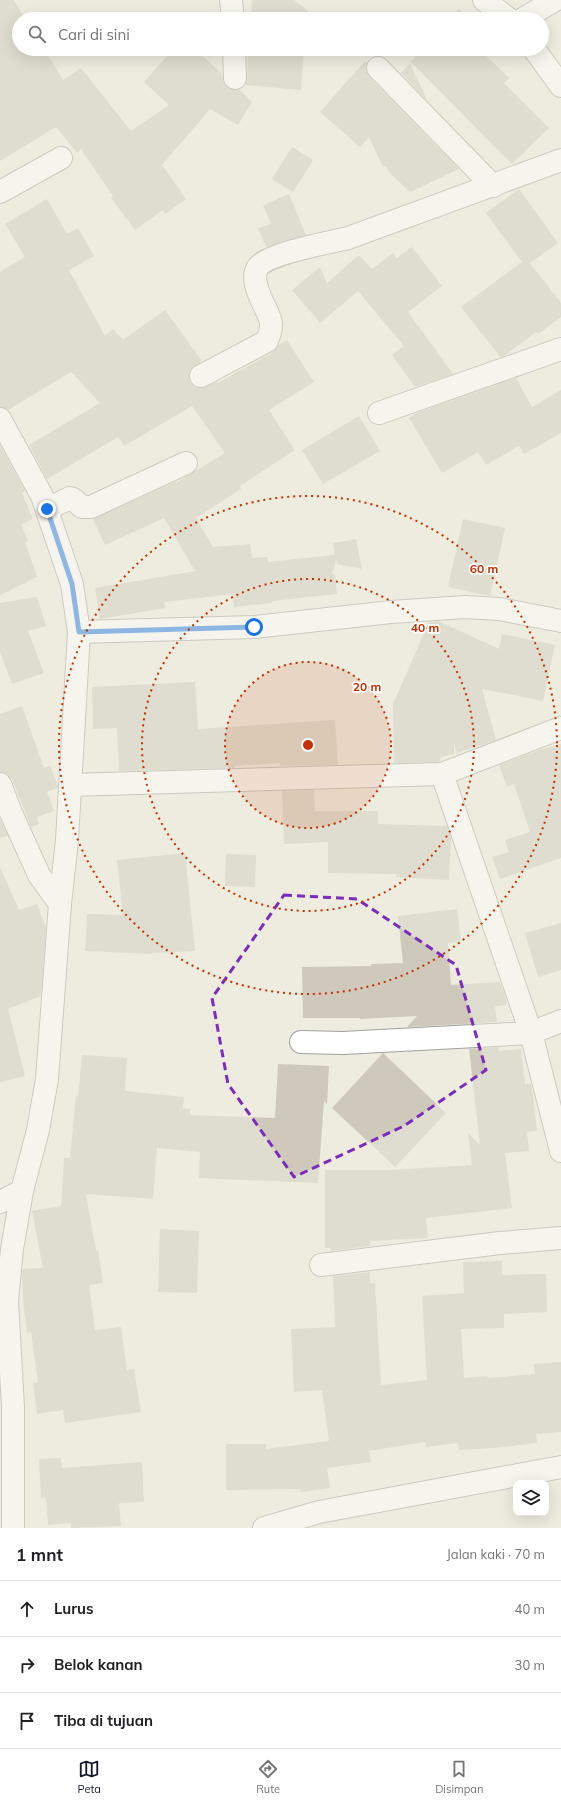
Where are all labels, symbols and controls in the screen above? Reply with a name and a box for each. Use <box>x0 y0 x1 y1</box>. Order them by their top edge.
search box <box>12 12 549 56</box>
icon: search <box>26 23 48 45</box>
text: Cari di sini <box>58 25 130 44</box>
route end <box>38 500 56 518</box>
text: 60 m <box>470 561 498 576</box>
route start <box>245 618 263 636</box>
text: 40 m <box>411 620 439 635</box>
text: 20 m <box>353 679 381 694</box>
centre of rings <box>301 738 315 752</box>
map controls <box>513 1480 549 1516</box>
button: layers <box>513 1480 549 1516</box>
text: 1 mnt <box>16 1544 63 1565</box>
text: Jalan kaki · 70 m <box>447 1546 545 1562</box>
icon: ahead <box>16 1598 38 1620</box>
text: Lurus <box>54 1599 94 1618</box>
text: 40 m <box>515 1601 545 1617</box>
icon: right <box>16 1654 38 1676</box>
text: Belok kanan <box>54 1655 143 1674</box>
text: 30 m <box>515 1657 545 1673</box>
icon: arrive <box>16 1710 38 1732</box>
text: Tiba di tujuan <box>54 1711 153 1730</box>
tab: Peta <box>78 1758 101 1796</box>
tab: Rute <box>256 1758 280 1796</box>
tab: Disimpan <box>435 1758 483 1796</box>

